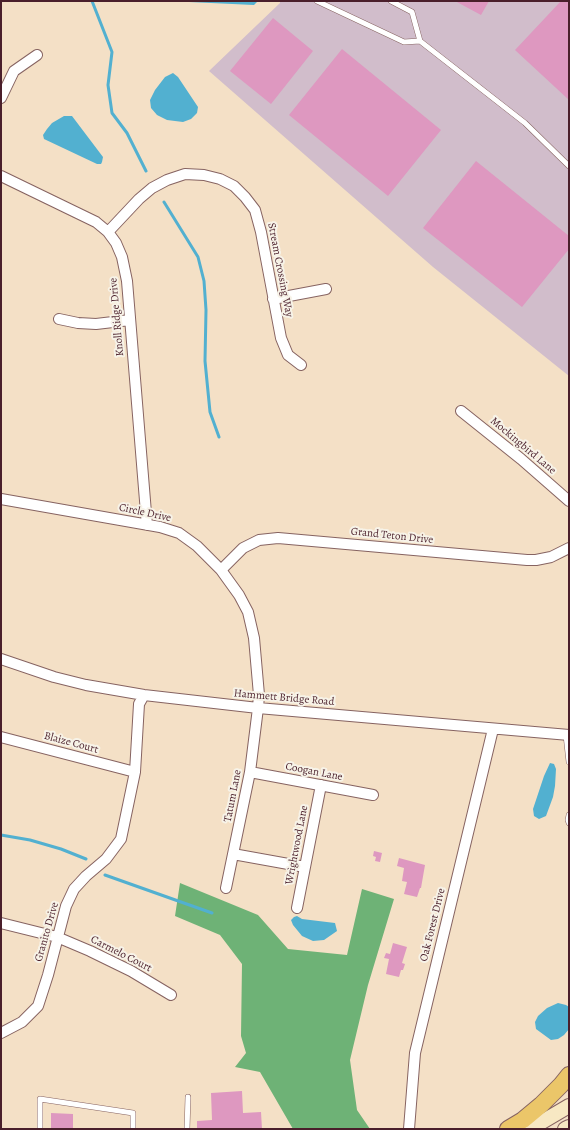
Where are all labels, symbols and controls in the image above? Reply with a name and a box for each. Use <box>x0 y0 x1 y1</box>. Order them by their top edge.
street label: Stream Crossing Way <box>264 222 296 318</box>
street label: Knoll Ridge Drive <box>107 277 127 357</box>
street label: Mockingbird Lane <box>487 415 559 477</box>
street label: Circle Drive <box>118 501 172 525</box>
street label: Grand Teton Drive <box>350 525 434 547</box>
street label: Hammett Bridge Road <box>233 687 335 709</box>
street label: Blaize Court <box>42 729 100 757</box>
street label: Coogan Lane <box>284 760 344 784</box>
street label: Tatum Lane <box>221 769 245 823</box>
street label: Wrightwood Lane <box>283 804 311 886</box>
street label: Oak Forest Drive <box>418 887 448 963</box>
street label: Granito Drive <box>32 901 62 963</box>
street label: Carmelo Court <box>88 933 154 975</box>

